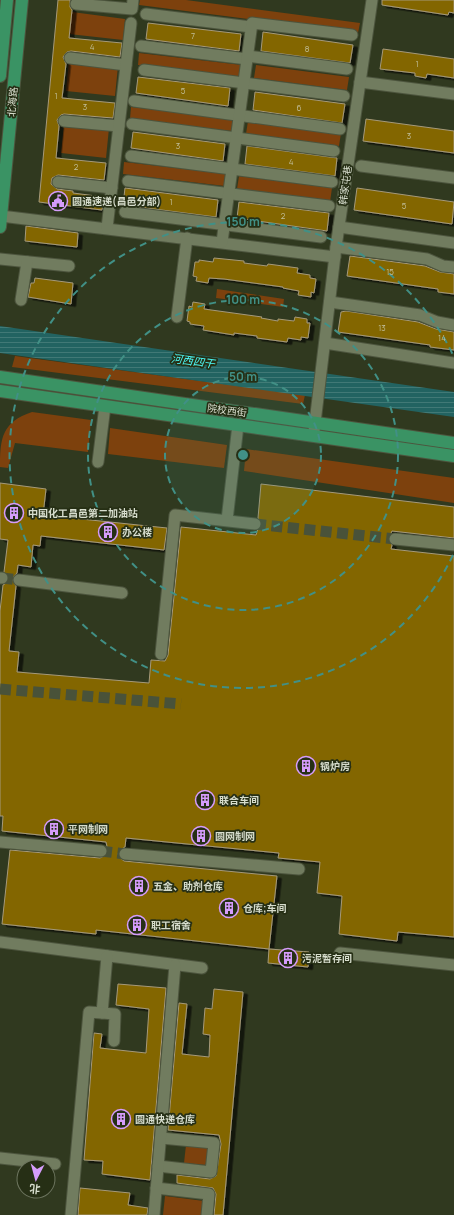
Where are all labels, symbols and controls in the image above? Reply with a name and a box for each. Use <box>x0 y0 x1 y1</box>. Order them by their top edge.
house number: 7 <box>191 30 195 41</box>
house number: 4 <box>90 41 95 52</box>
house number: 8 <box>305 43 310 54</box>
house number: 1 <box>415 58 419 69</box>
house number: 5 <box>181 85 186 96</box>
street label: 北海路 <box>4 86 20 118</box>
house number: 1 <box>54 90 58 101</box>
house number: 3 <box>83 101 87 112</box>
house number: 6 <box>297 102 302 113</box>
house number: 3 <box>407 130 411 141</box>
house number: 3 <box>176 140 180 151</box>
house number: 4 <box>289 156 294 167</box>
house number: 2 <box>74 161 79 172</box>
street label: 韩家屯巷 <box>335 164 355 206</box>
public building icon: 圆通速递(昌邑分部) <box>47 190 69 212</box>
place label: 圆通速递(昌邑分部) <box>72 194 161 208</box>
house number: 1 <box>169 196 173 207</box>
house number: 5 <box>402 200 407 211</box>
house number: 2 <box>281 210 286 221</box>
text: 150 m <box>226 213 260 230</box>
house number: 15 <box>386 266 394 277</box>
text: 100 m <box>226 291 260 308</box>
house number: 13 <box>378 322 386 333</box>
house number: 14 <box>438 332 446 343</box>
water label: 河西四干 <box>170 350 218 371</box>
text: 50 m <box>229 368 257 385</box>
street label: 院校西街 <box>206 400 248 420</box>
centre of rings <box>236 448 250 462</box>
building icon: 中国化工昌邑第二加油站 <box>3 502 25 524</box>
place label: 中国化工昌邑第二加油站 <box>28 506 138 520</box>
building icon: 办公楼 <box>97 521 119 543</box>
place label: 办公楼 <box>122 525 152 539</box>
building icon: 锅炉房 <box>295 755 317 777</box>
place label: 锅炉房 <box>320 759 350 773</box>
building icon: 联合车间 <box>194 789 216 811</box>
place label: 联合车间 <box>219 793 259 807</box>
building icon: 平网制网 <box>43 818 65 840</box>
place label: 平网制网 <box>68 822 108 836</box>
building icon: 圆网制网 <box>190 825 212 847</box>
place label: 圆网制网 <box>215 829 255 843</box>
building icon: 五金、助剂仓库 <box>128 875 150 897</box>
place label: 五金、助剂仓库 <box>153 879 223 893</box>
building icon: 仓库;车间 <box>218 897 240 919</box>
place label: 仓库;车间 <box>243 901 286 915</box>
building icon: 职工宿舍 <box>126 914 148 936</box>
place label: 职工宿舍 <box>151 918 191 932</box>
building icon: 污泥暂存间 <box>277 947 299 969</box>
place label: 污泥暂存间 <box>302 951 352 965</box>
building icon: 圆通快递仓库 <box>110 1108 132 1130</box>
place label: 圆通快递仓库 <box>135 1112 195 1126</box>
north arrow <box>16 1159 56 1199</box>
text: 北 <box>29 1181 41 1197</box>

